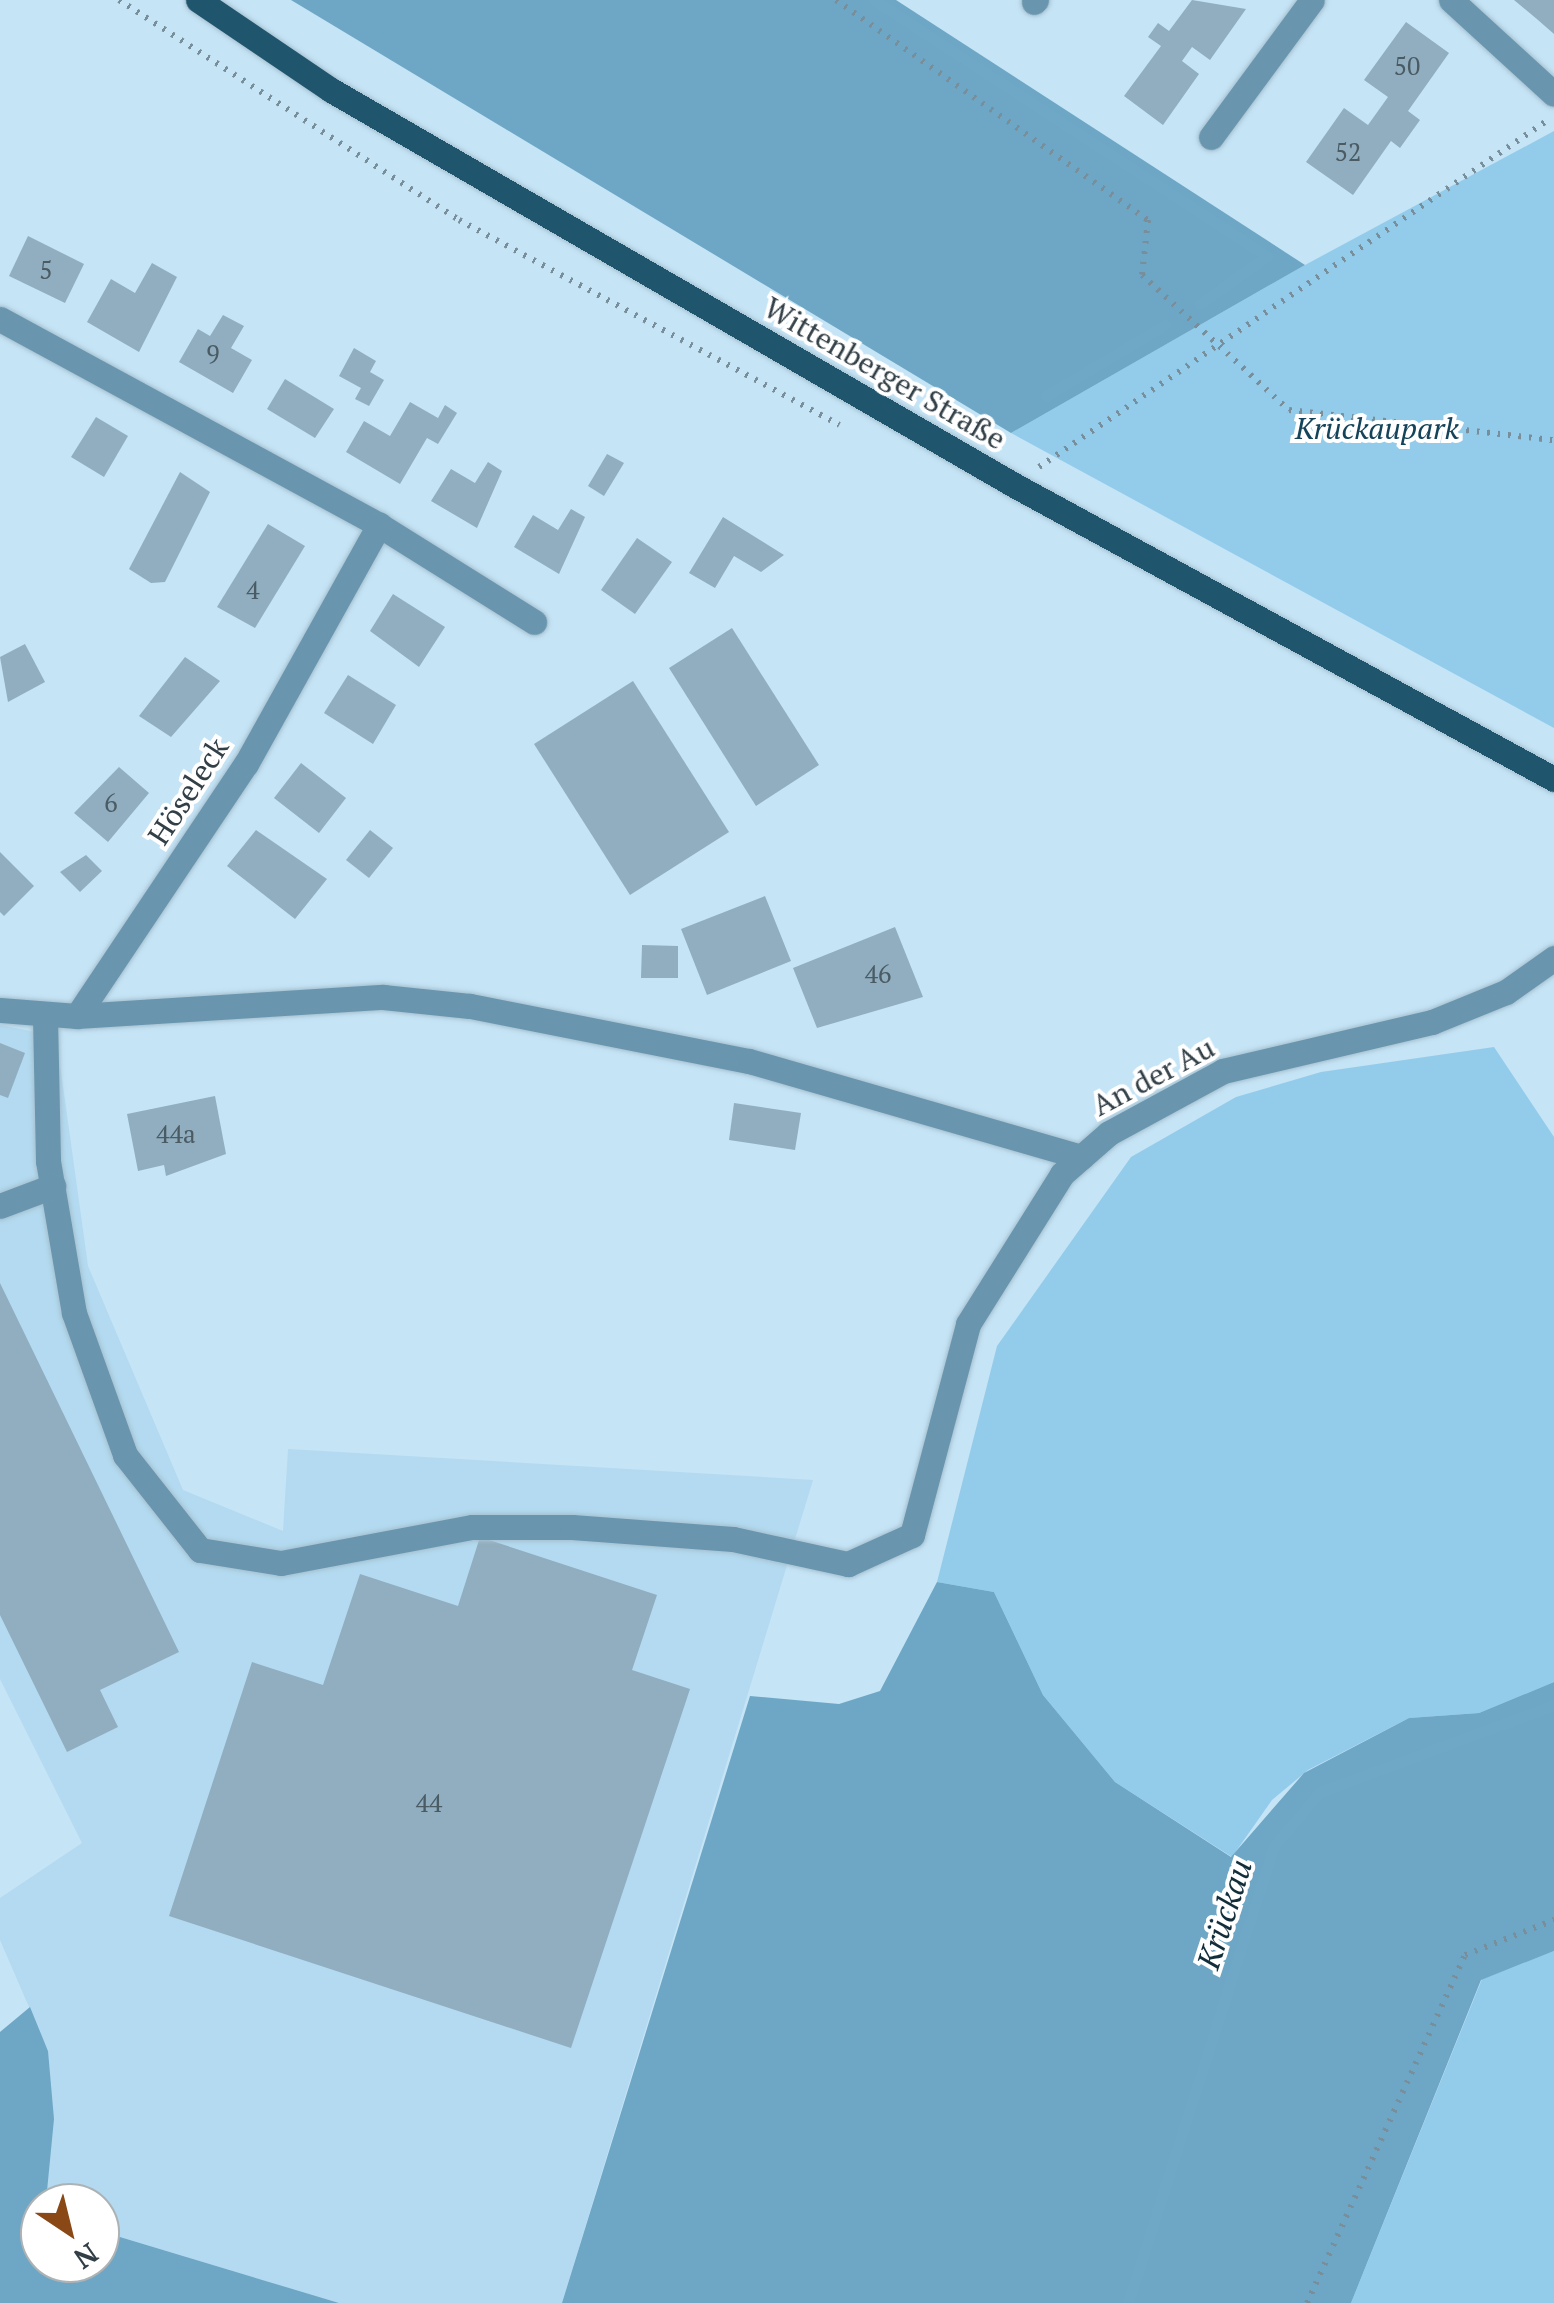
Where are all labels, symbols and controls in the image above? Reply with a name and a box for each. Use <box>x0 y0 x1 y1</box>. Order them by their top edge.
house number: 50 <box>1394 51 1420 81</box>
house number: 52 <box>1335 137 1361 167</box>
house number: 5 <box>39 255 53 285</box>
street label: Wittenberger Straße <box>758 289 1012 457</box>
house number: 9 <box>206 339 220 369</box>
park label: Krückaupark <box>1295 410 1459 446</box>
house number: 4 <box>246 575 260 605</box>
street label: Höseleck <box>140 731 236 851</box>
house number: 6 <box>104 788 118 818</box>
house number: 46 <box>865 959 891 989</box>
street label: An der Au <box>1085 1029 1221 1123</box>
house number: 44a <box>156 1119 196 1149</box>
house number: 44 <box>416 1788 442 1818</box>
water label: Krückau <box>1188 1855 1260 1973</box>
north arrow <box>20 2183 120 2283</box>
text: N <box>67 2235 106 2278</box>

